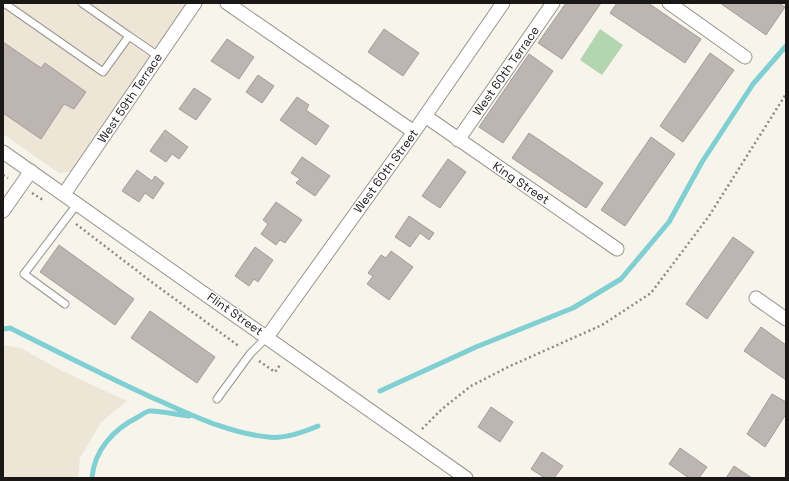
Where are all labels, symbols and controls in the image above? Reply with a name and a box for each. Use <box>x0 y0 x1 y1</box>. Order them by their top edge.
street label: West 60th Terrace <box>469 23 543 119</box>
street label: West 59th Terrace <box>94 50 166 146</box>
street label: West 60th Street <box>350 126 422 216</box>
street label: King Street <box>490 158 552 208</box>
street label: Flint Street <box>204 289 266 339</box>

